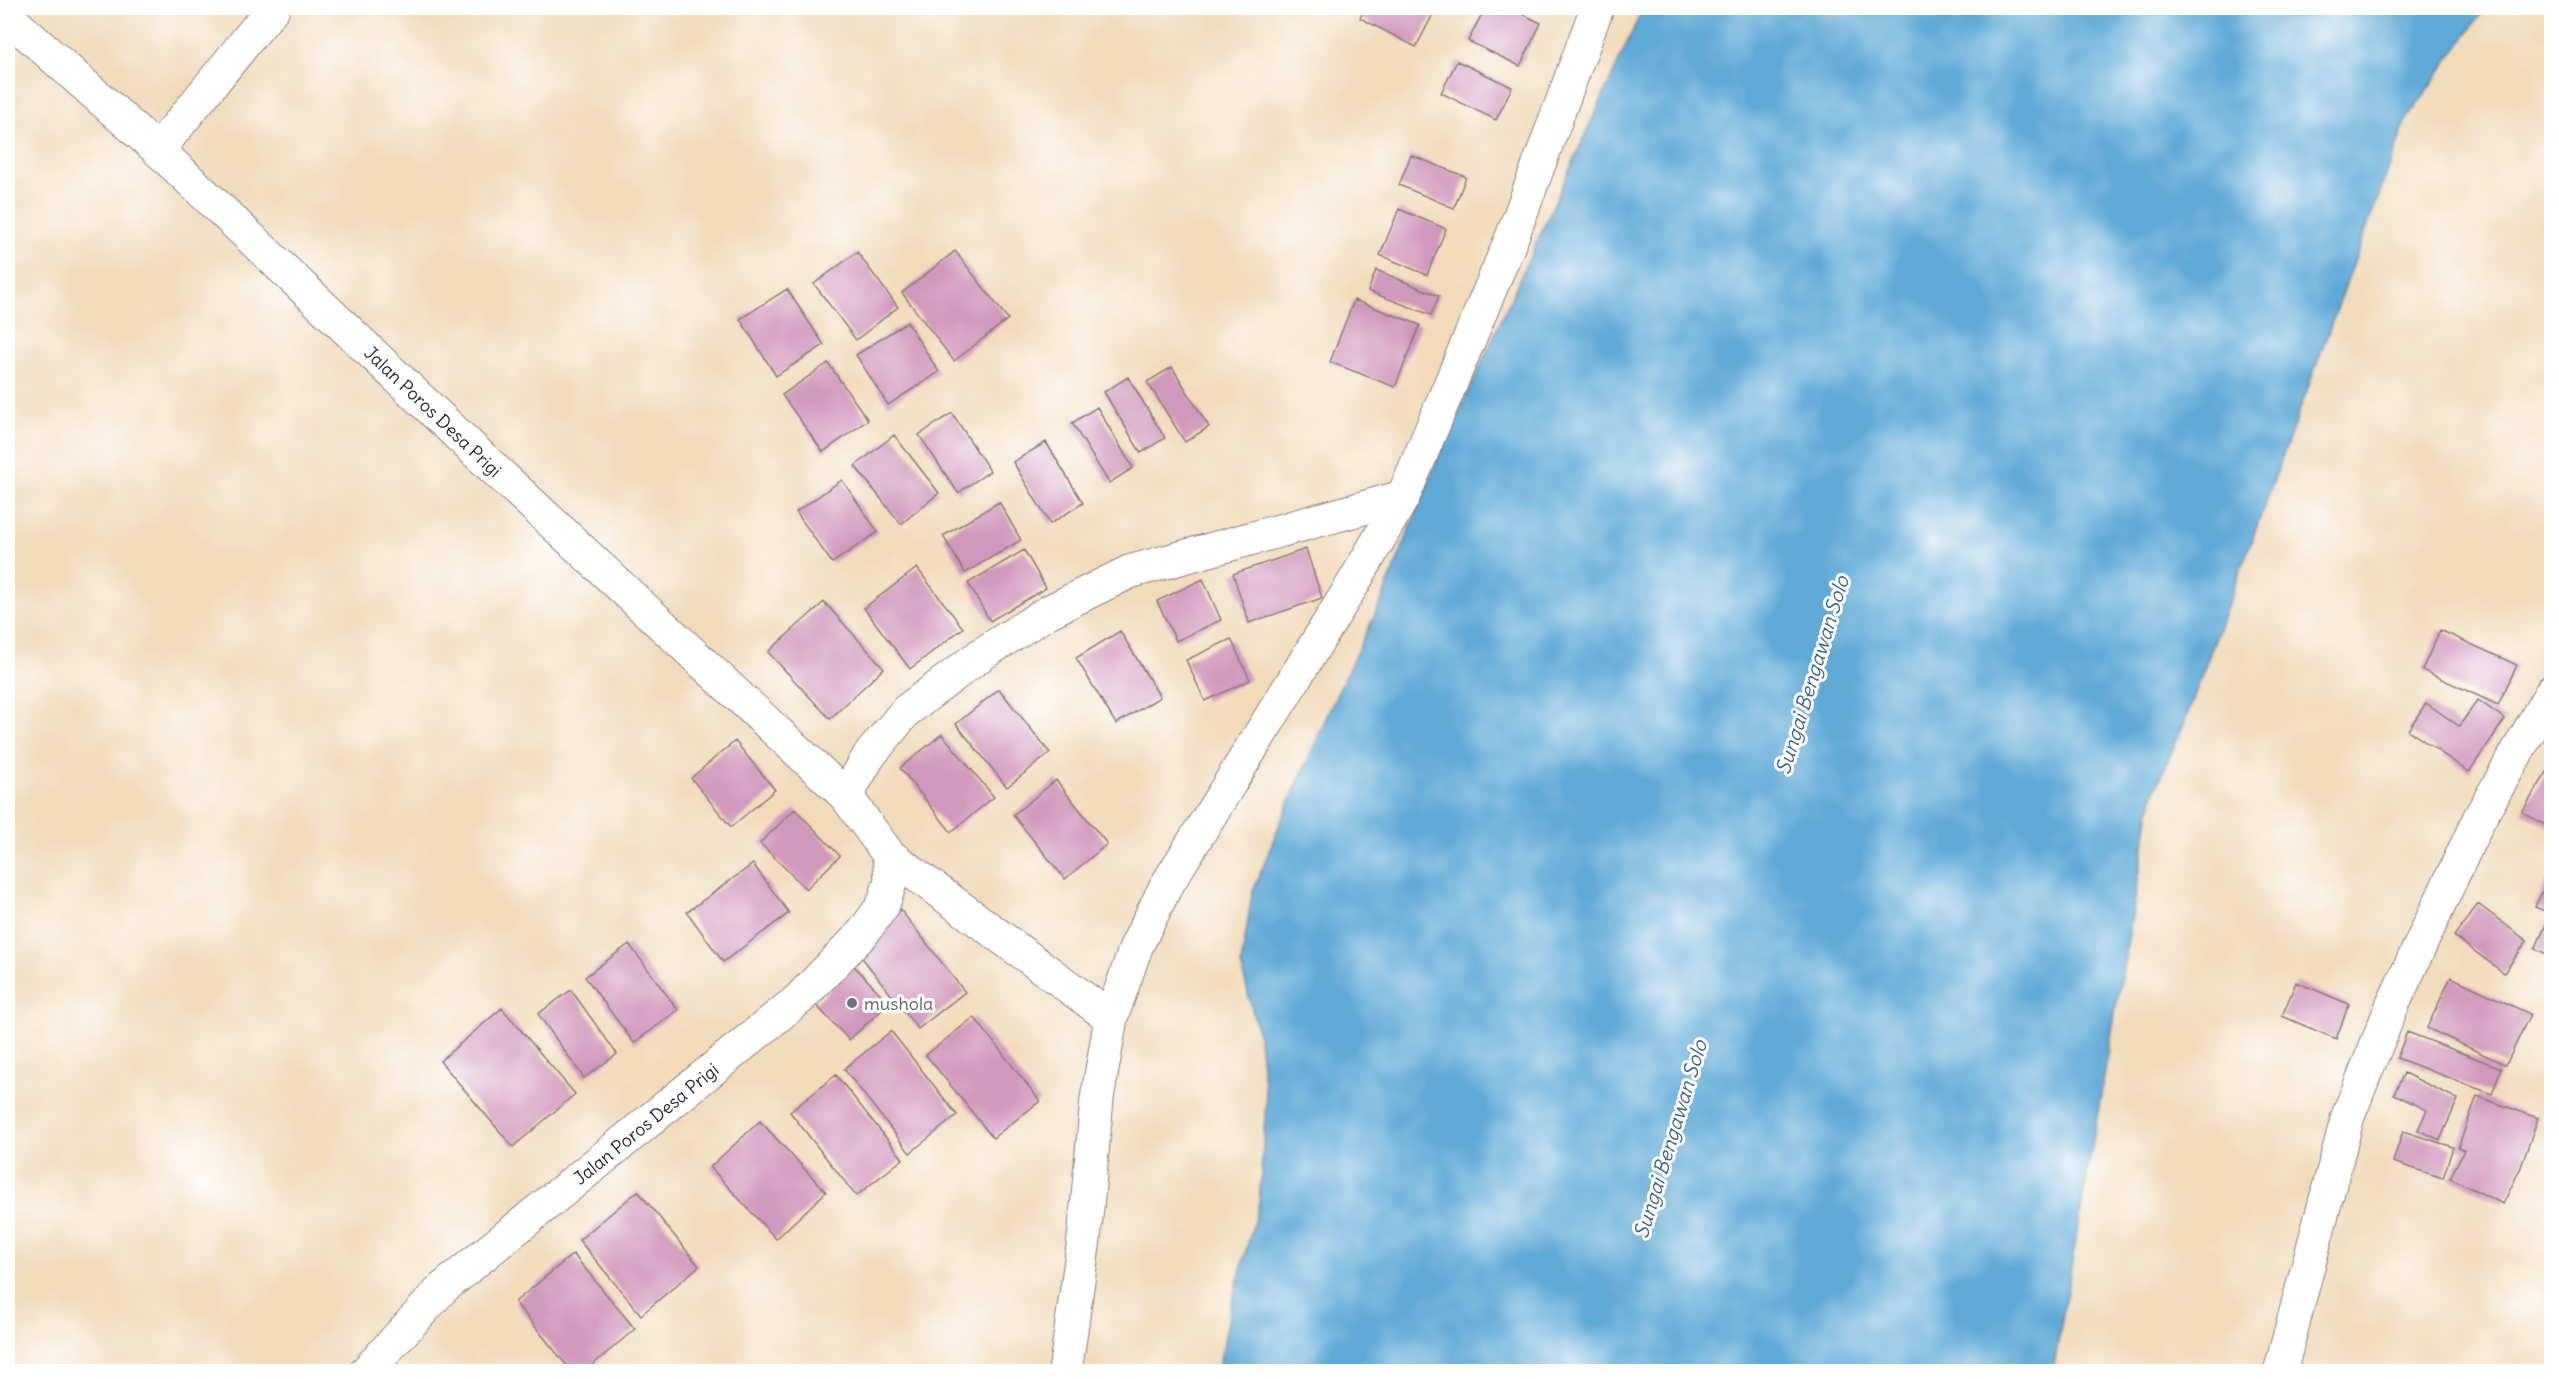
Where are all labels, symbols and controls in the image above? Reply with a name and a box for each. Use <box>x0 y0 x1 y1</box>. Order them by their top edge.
street label: Jalan Poros Desa Prigi <box>360 341 507 482</box>
water label: Sungai Bengawan Solo <box>1770 571 1855 777</box>
place label: mushola <box>864 992 933 1015</box>
marker: mushola <box>845 996 859 1010</box>
water label: Sungai Bengawan Solo <box>1628 1035 1713 1241</box>
street label: Jalan Poros Desa Prigi <box>568 1058 723 1189</box>

